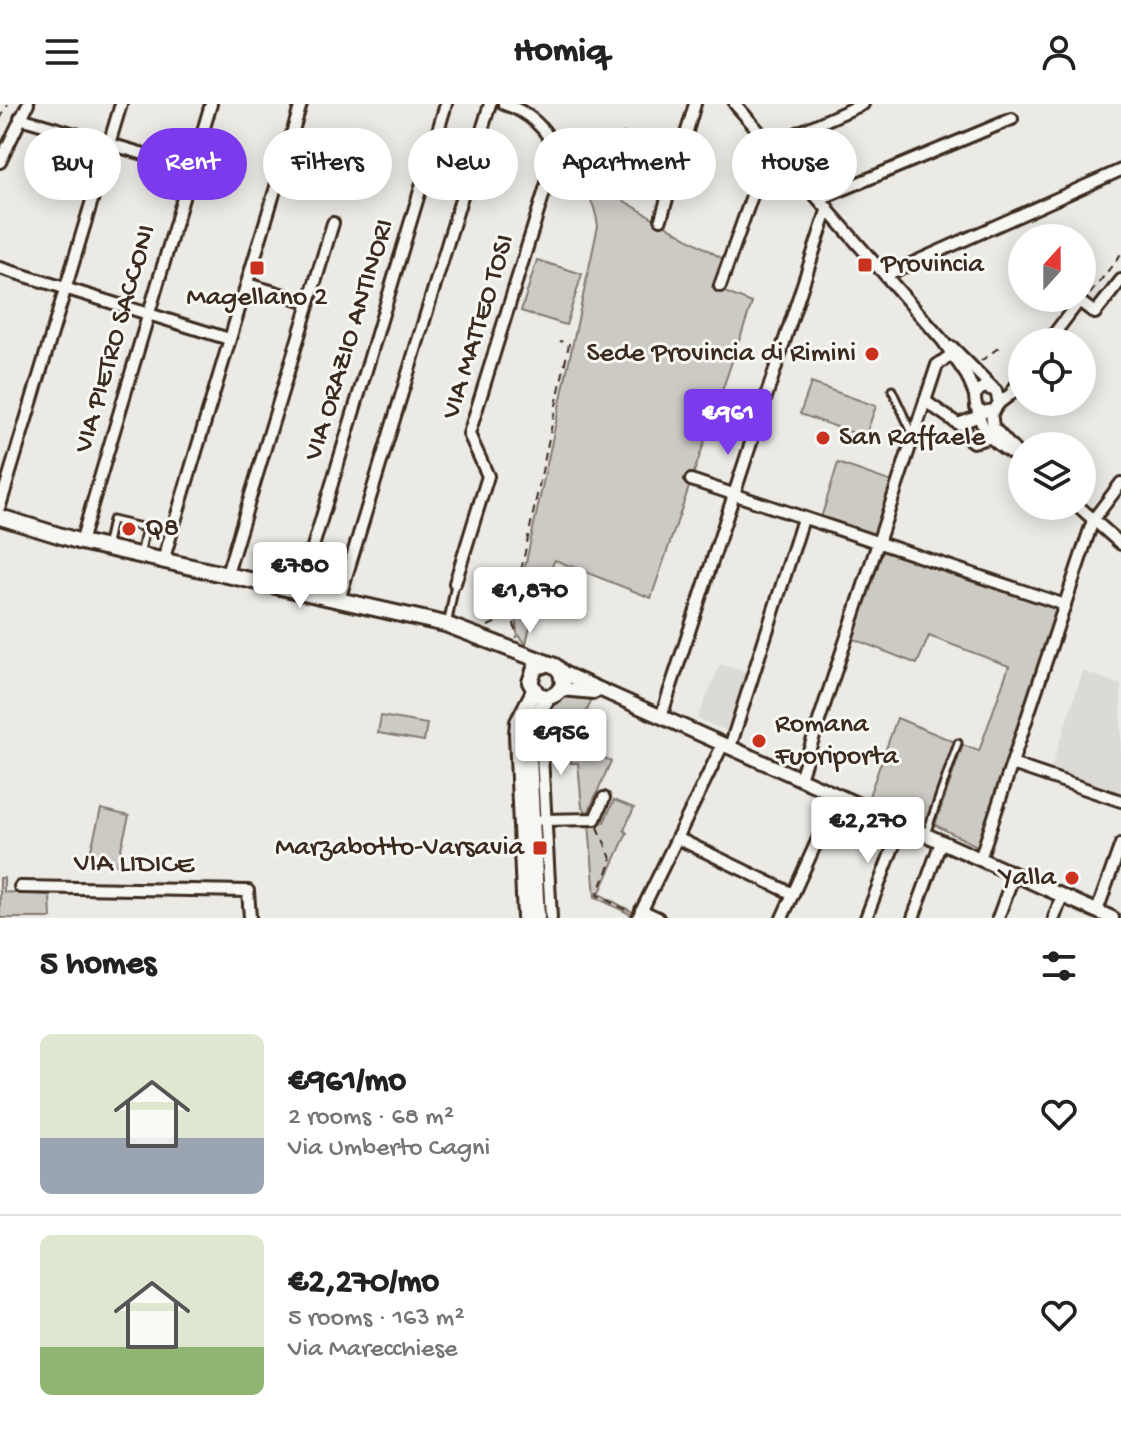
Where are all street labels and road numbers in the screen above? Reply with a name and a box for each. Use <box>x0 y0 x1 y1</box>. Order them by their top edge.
street label: VIA ORAZIO ANTINORI <box>297 215 402 466</box>
street label: VIA PIETRO SACCONI <box>67 221 164 458</box>
street label: VIA MATTEO TOSI <box>435 231 523 424</box>
street label: VIA LIDICE <box>73 847 196 883</box>

